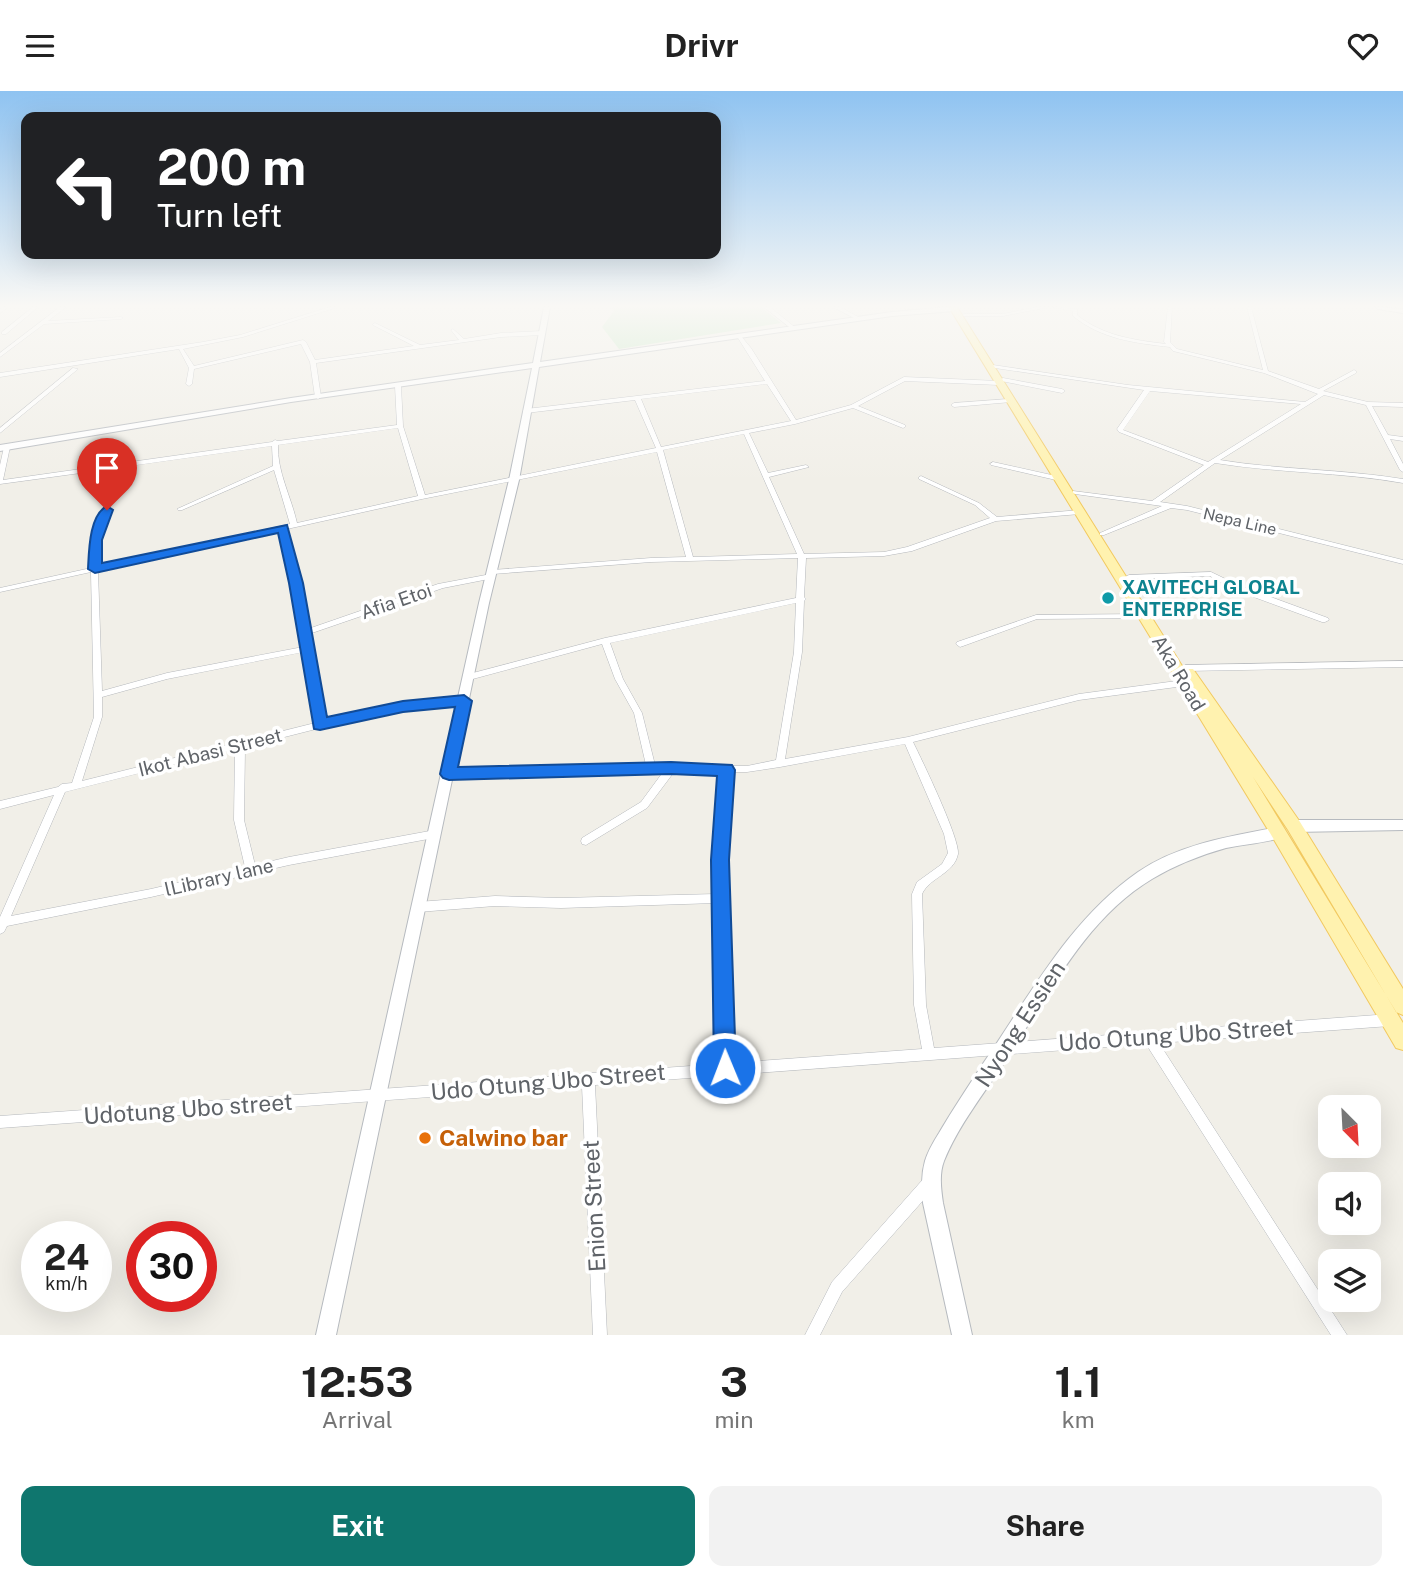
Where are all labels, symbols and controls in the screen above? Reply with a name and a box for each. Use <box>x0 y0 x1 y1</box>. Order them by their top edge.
icon: menu <box>21 27 59 65</box>
text: Drivr <box>664 27 739 64</box>
icon: heart <box>1344 27 1382 65</box>
text: 200 m <box>157 138 306 196</box>
icon: left <box>42 140 133 231</box>
text: Turn left <box>157 197 282 234</box>
pin <box>77 438 137 510</box>
icon: arrive <box>88 449 126 487</box>
street label: Nepa Line <box>1201 504 1278 539</box>
place label: XAVITECH GLOBAL ENTERPRISE <box>1122 576 1300 620</box>
street label: Afia Etoi <box>358 579 434 623</box>
marker: XAVITECH GLOBAL ENTERPRISE <box>1100 590 1116 606</box>
street label: Aka Road <box>1148 631 1210 715</box>
street label: Ikot Abasi Street <box>136 723 284 781</box>
street label: lLibrary lane <box>163 854 275 900</box>
street label: Nyong Essien <box>969 956 1070 1092</box>
street label: Udo Otung Ubo Street <box>1057 1013 1295 1056</box>
position arrow <box>688 1031 762 1105</box>
street label: Udo Otung Ubo Street <box>429 1058 667 1105</box>
street label: Udotung Ubo street <box>82 1088 294 1129</box>
north arrow <box>1318 1095 1381 1159</box>
map controls <box>1318 1095 1381 1312</box>
place label: Calwino bar <box>439 1124 568 1151</box>
marker: Calwino bar <box>417 1130 433 1146</box>
street label: Enion Street <box>577 1139 610 1273</box>
button: sound <box>1318 1172 1381 1235</box>
speed limit sign: 30 <box>126 1221 217 1312</box>
text: 24 <box>44 1237 89 1278</box>
button: layers <box>1318 1249 1381 1312</box>
text: km/h <box>45 1273 88 1294</box>
text: 12:53 <box>301 1357 413 1406</box>
text: 3 <box>720 1357 748 1406</box>
text: 1.1 <box>1055 1357 1102 1406</box>
text: Arrival <box>322 1406 393 1433</box>
text: min <box>714 1406 753 1433</box>
text: km <box>1062 1406 1095 1433</box>
button: Exit <box>21 1486 695 1566</box>
button: Share <box>709 1486 1382 1566</box>

